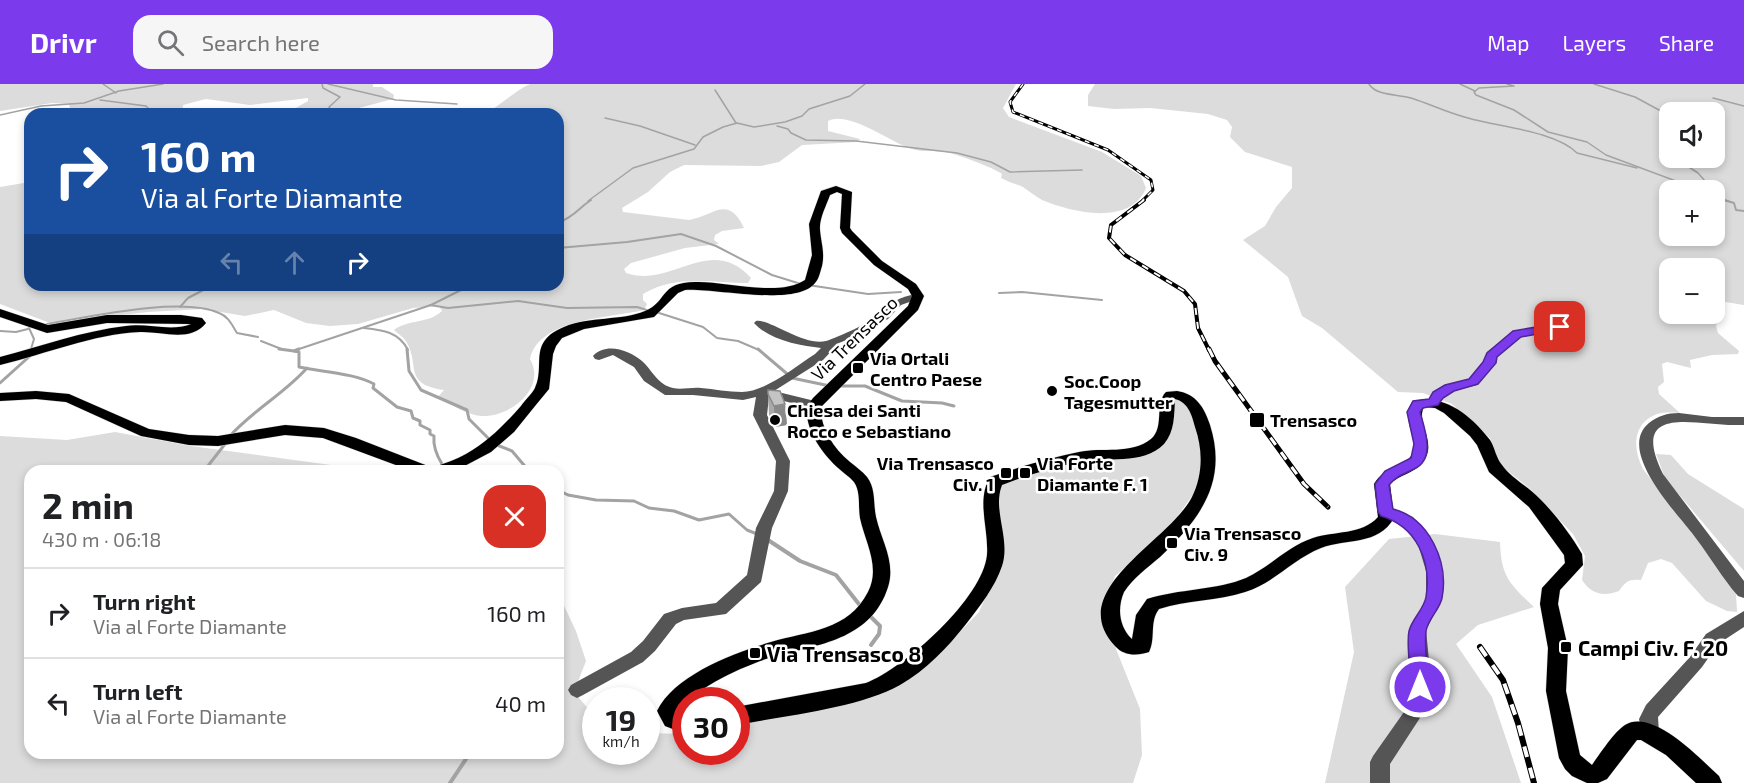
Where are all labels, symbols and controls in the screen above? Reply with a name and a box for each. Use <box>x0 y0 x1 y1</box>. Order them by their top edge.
search box <box>133 15 553 69</box>
text: Drivr <box>30 25 97 59</box>
icon: search <box>154 26 187 59</box>
text: Search here <box>202 29 320 55</box>
text: Map <box>1487 30 1529 55</box>
text: Layers <box>1562 30 1626 55</box>
text: Share <box>1659 30 1714 55</box>
map controls <box>1659 102 1725 324</box>
button: sound <box>1659 102 1725 168</box>
text: 160 m <box>141 130 257 180</box>
icon: right <box>42 132 120 210</box>
button: + <box>1659 180 1725 246</box>
text: Via al Forte Diamante <box>141 181 403 213</box>
icon: left <box>215 246 248 279</box>
icon: ahead <box>278 246 311 279</box>
icon: right <box>341 246 374 279</box>
button: − <box>1659 258 1725 324</box>
street label: Via Trensasco <box>806 291 902 385</box>
pin <box>1534 301 1585 352</box>
icon: arrive <box>1543 310 1576 343</box>
place label: Via Ortali Centro Paese <box>870 347 982 390</box>
marker: Via Ortali Centro Paese <box>851 361 865 375</box>
place label: Soc.Coop Tagesmutter <box>1064 370 1173 413</box>
marker: Soc.Coop Tagesmutter <box>1045 384 1059 398</box>
place label: Chiesa dei Santi Rocco e Sebastiano <box>787 399 951 442</box>
place label: Trensasco <box>1270 409 1357 431</box>
marker: Trensasco <box>1248 411 1266 429</box>
marker: Chiesa dei Santi Rocco e Sebastiano <box>768 413 782 427</box>
place label: Via Trensasco Civ. 1 <box>877 452 994 495</box>
place label: Via Forte Diamante F. 1 <box>1037 452 1148 495</box>
marker: Via Trensasco Civ. 1 <box>999 466 1013 480</box>
marker: Via Forte Diamante F. 1 <box>1018 466 1032 480</box>
text: 2 min <box>42 483 134 526</box>
button: close <box>483 485 546 548</box>
place label: Via Trensasco Civ. 9 <box>1184 522 1301 565</box>
text: 430 m · 06:18 <box>42 527 161 551</box>
marker: Via Trensasco Civ. 9 <box>1165 536 1179 550</box>
text: Turn right <box>93 588 195 614</box>
icon: right <box>42 597 75 630</box>
text: 160 m <box>487 600 546 626</box>
text: Via al Forte Diamante <box>93 614 287 638</box>
place label: Campi Civ. F. 20 <box>1578 635 1728 660</box>
marker: Campi Civ. F. 20 <box>1559 640 1573 654</box>
place label: Via Trensasco 8 <box>767 641 921 666</box>
marker: Via Trensasco 8 <box>748 646 762 660</box>
position arrow <box>1388 655 1452 719</box>
text: Turn left <box>93 678 182 704</box>
icon: left <box>42 687 75 720</box>
speed limit sign: 30 <box>672 687 750 765</box>
text: 40 m <box>495 690 546 716</box>
text: 19 <box>606 701 636 737</box>
text: Via al Forte Diamante <box>93 704 287 728</box>
text: km/h <box>602 732 640 750</box>

